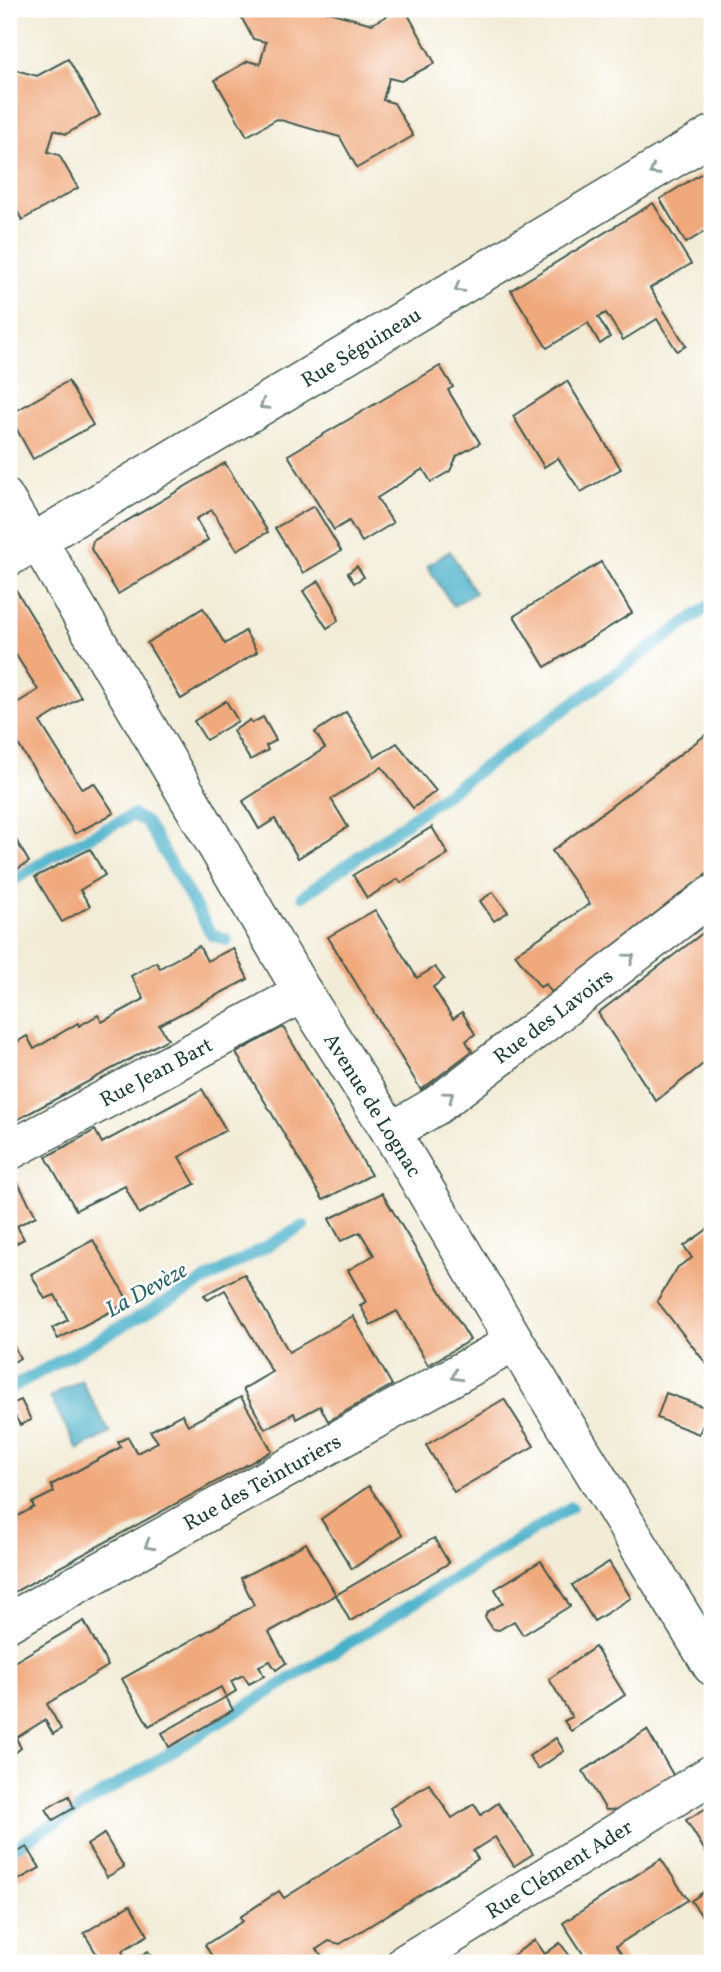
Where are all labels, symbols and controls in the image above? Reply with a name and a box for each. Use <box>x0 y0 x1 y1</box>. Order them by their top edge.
one-way arrow <box>648 162 661 175</box>
one-way arrow <box>453 279 466 292</box>
street label: Rue Séguineau <box>296 301 427 396</box>
one-way arrow <box>258 397 271 410</box>
one-way arrow <box>622 953 635 966</box>
street label: Rue des Lavoirs <box>488 963 620 1072</box>
street label: Avenue de Lognac <box>316 1028 428 1183</box>
street label: Rue Jean Bart <box>95 1031 218 1115</box>
one-way arrow <box>441 1091 454 1104</box>
water label: La Devèze <box>100 1255 194 1326</box>
one-way arrow <box>451 1368 463 1381</box>
street label: Rue des Teinturiers <box>179 1428 347 1539</box>
one-way arrow <box>144 1537 156 1550</box>
street label: Rue Clément Ader <box>481 1813 639 1927</box>

